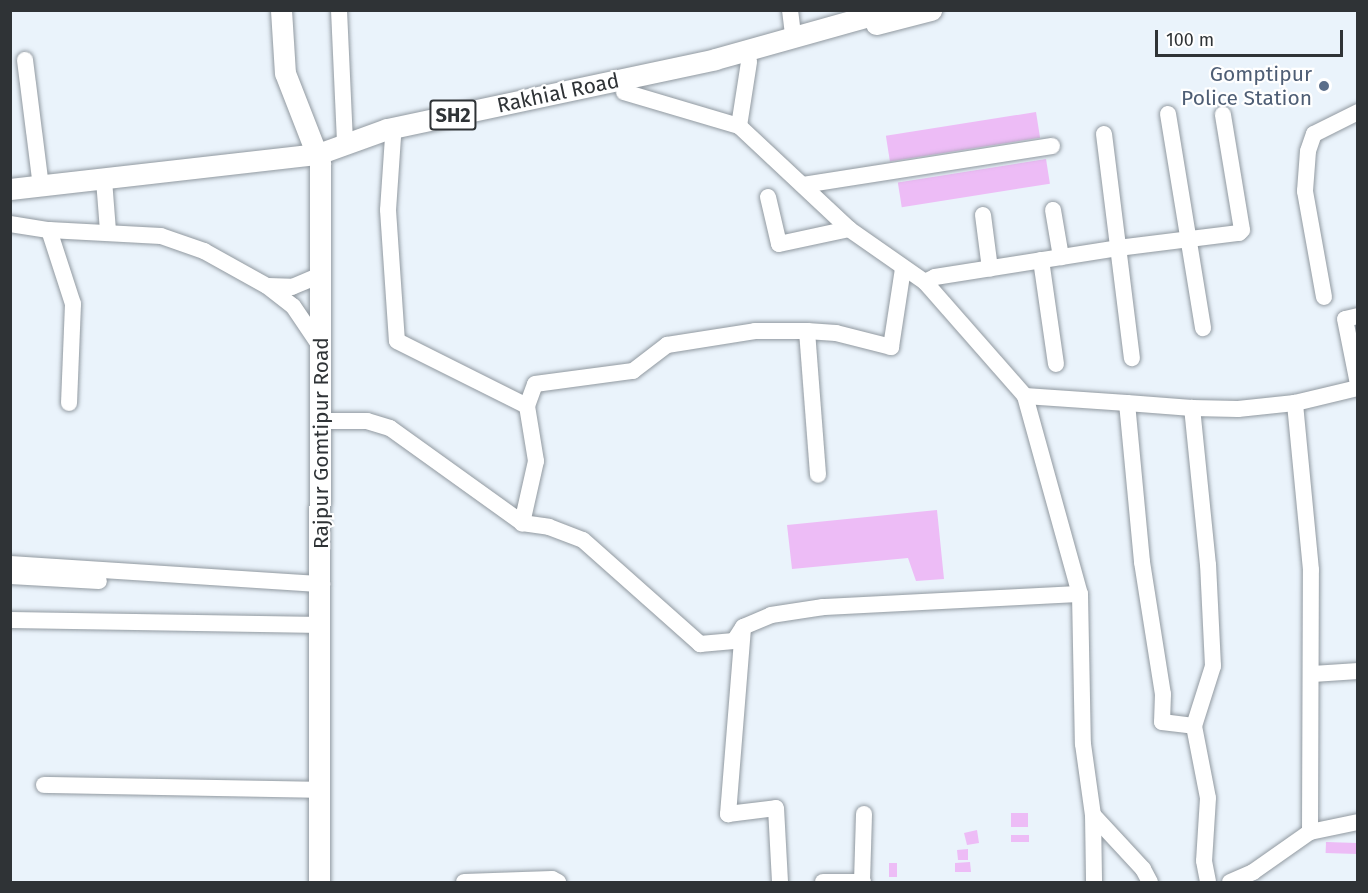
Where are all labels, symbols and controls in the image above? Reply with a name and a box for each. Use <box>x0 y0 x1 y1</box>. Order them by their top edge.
scale bar <box>1158 18 1346 56</box>
text: 100 m <box>1166 29 1214 51</box>
place label: Gomptipur Police Station <box>1181 61 1312 111</box>
street label: Rakhial Road <box>495 68 621 118</box>
marker: Gomptipur Police Station <box>1317 79 1331 93</box>
road number: SH2 <box>429 98 477 132</box>
street label: Rajpur Gomtipur Road <box>308 337 334 549</box>

